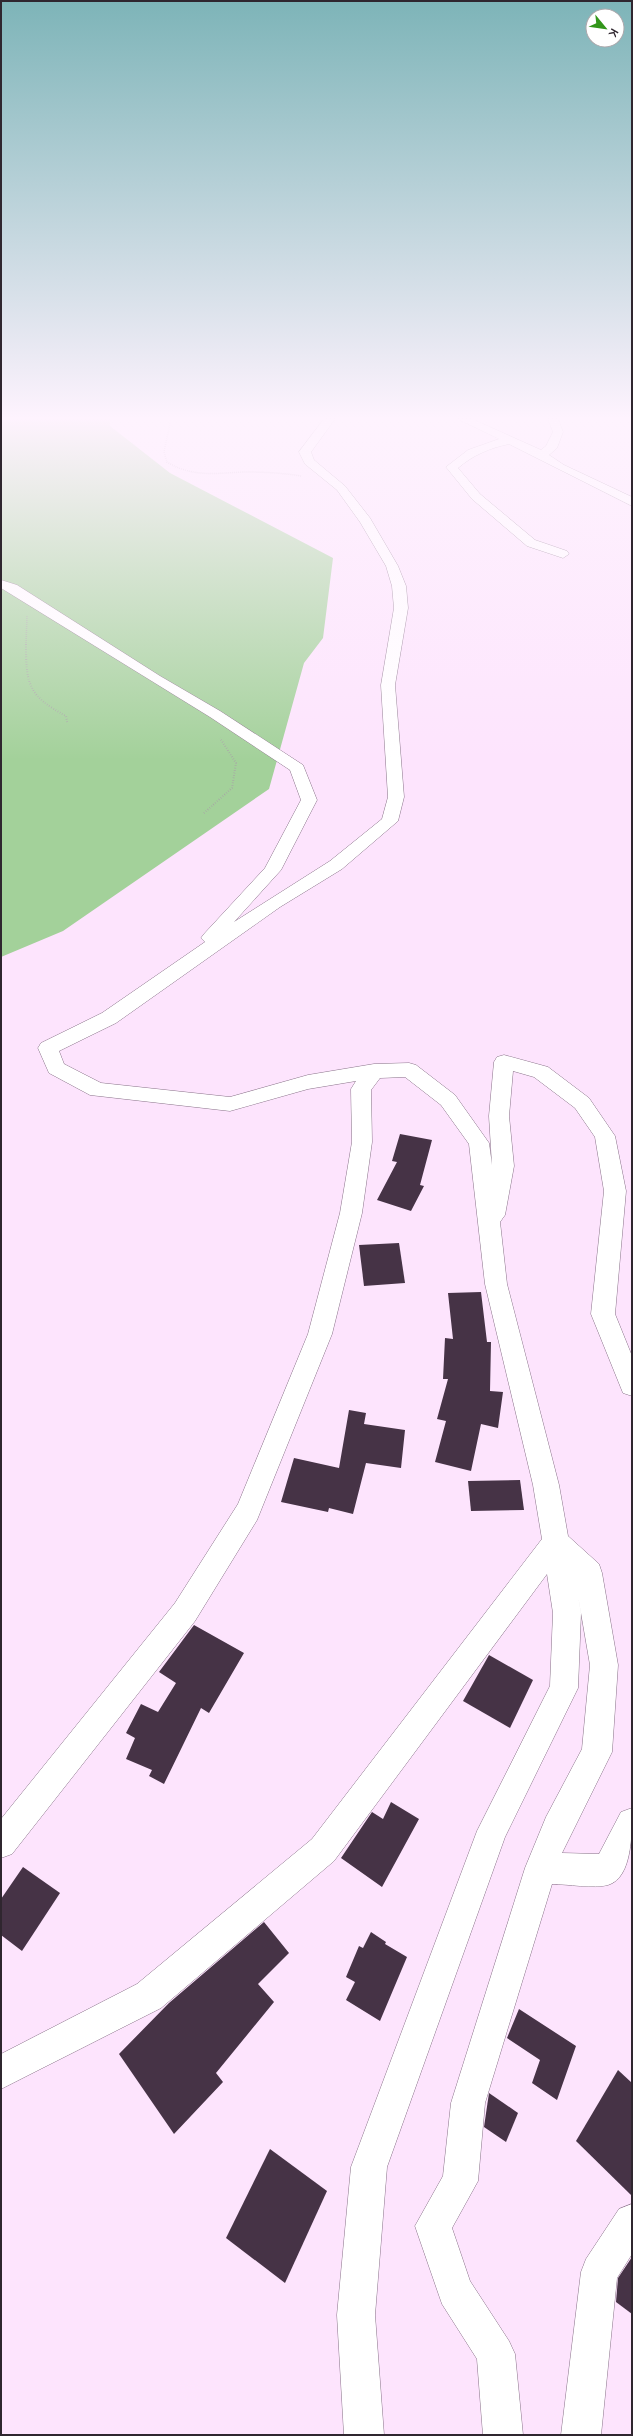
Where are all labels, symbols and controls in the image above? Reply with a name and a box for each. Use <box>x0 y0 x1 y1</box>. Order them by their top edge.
north arrow <box>585 8 625 48</box>
text: K <box>606 27 622 40</box>

